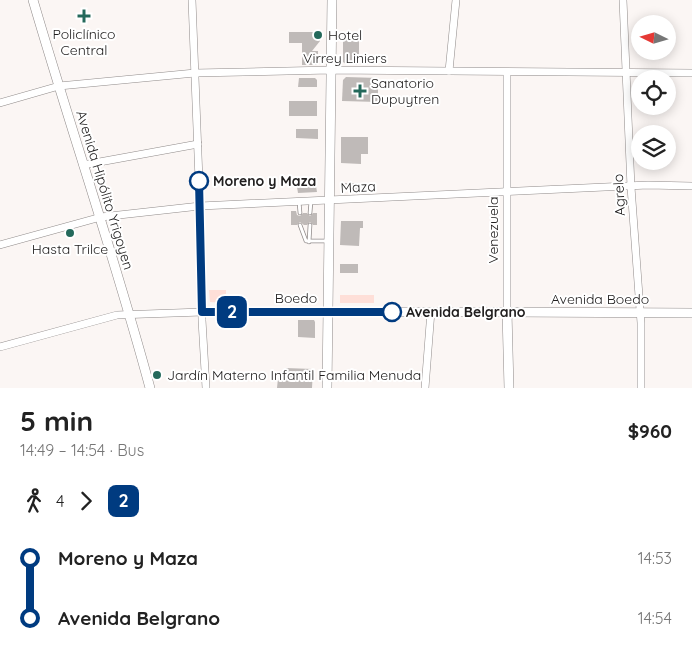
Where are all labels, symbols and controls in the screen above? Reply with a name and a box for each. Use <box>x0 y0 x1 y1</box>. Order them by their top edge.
marker: Policlínico Central <box>77 9 91 23</box>
north arrow <box>631 15 676 60</box>
map controls <box>631 15 676 170</box>
place label: Policlínico Central <box>52 25 116 59</box>
place label: Hotel <box>328 26 362 44</box>
marker: Hotel <box>312 29 324 41</box>
street label: Virrey Liniers <box>303 49 387 67</box>
button: locate <box>631 70 676 115</box>
place label: Sanatorio Dupuytren <box>371 74 439 108</box>
marker: Sanatorio Dupuytren <box>353 84 367 98</box>
street label: Avenida Hipólito Yrigoyen <box>72 108 138 272</box>
button: layers <box>631 125 676 170</box>
marker: Moreno y Maza <box>189 171 209 191</box>
place label: Moreno y Maza <box>213 172 316 190</box>
street label: Agrelo <box>609 173 629 217</box>
street label: Maza <box>340 177 376 197</box>
street label: Venezuela <box>484 196 502 264</box>
marker: Hasta Trilce <box>64 227 76 239</box>
place label: Hasta Trilce <box>32 240 108 258</box>
street label: Boedo <box>275 289 317 307</box>
street label: Avenida Boedo <box>551 290 649 308</box>
line badge: 2 <box>216 296 248 328</box>
text: 2 <box>227 300 237 323</box>
marker: Avenida Belgrano <box>382 302 402 322</box>
place label: Avenida Belgrano <box>406 303 526 321</box>
place label: Jardín Materno Infantil Familia Menuda <box>167 366 421 384</box>
marker: Jardín Materno Infantil Familia Menuda <box>151 369 163 381</box>
text: 5 min <box>20 403 93 438</box>
text: $960 <box>628 419 672 443</box>
text: 14:49 – 14:54 · Bus <box>20 440 144 460</box>
icon: walk <box>20 487 48 515</box>
icon: forward <box>72 487 100 515</box>
text: 2 <box>118 489 129 512</box>
text: 4 <box>56 491 64 511</box>
text: Moreno y Maza <box>58 546 198 570</box>
text: 14:53 <box>638 548 672 568</box>
text: Avenida Belgrano <box>58 606 220 630</box>
text: 14:54 <box>638 608 672 628</box>

